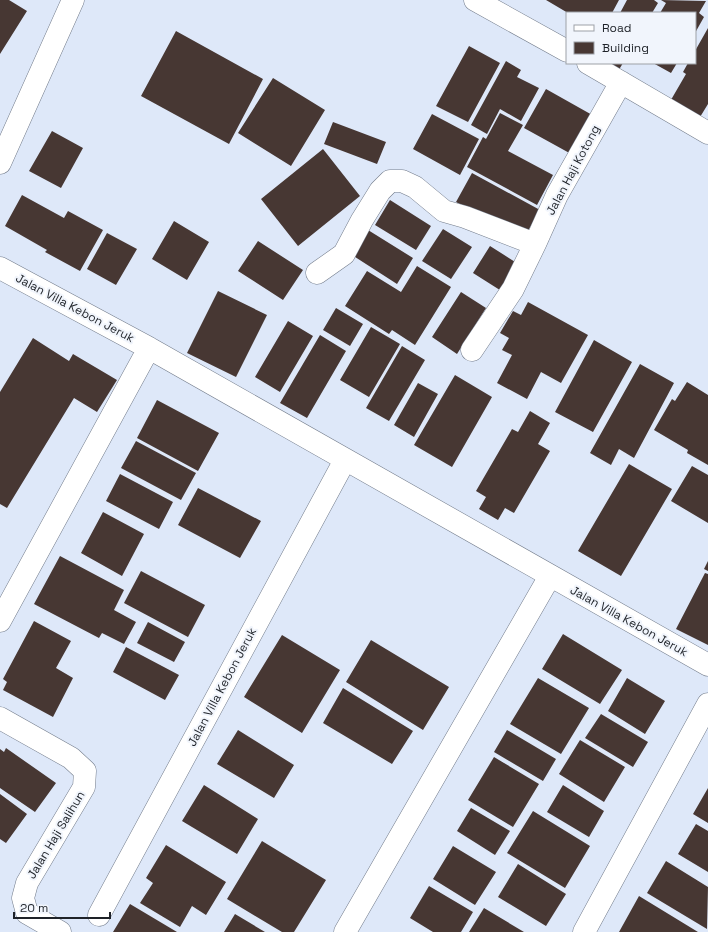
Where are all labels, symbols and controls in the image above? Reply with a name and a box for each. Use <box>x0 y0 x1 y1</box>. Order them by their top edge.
legend <box>566 12 696 64</box>
text: Road <box>602 20 631 36</box>
text: Building <box>602 40 649 56</box>
street label: Jalan Haji Kotong <box>543 122 603 218</box>
street label: Jalan Villa Kebon Jeruk <box>13 270 138 346</box>
street label: Jalan Villa Kebon Jeruk <box>567 582 691 660</box>
street label: Jalan Villa Kebon Jeruk <box>184 624 260 749</box>
street label: Jalan Haji Salihun <box>23 788 89 882</box>
scale bar <box>14 894 110 920</box>
text: 20 m <box>20 900 48 916</box>

